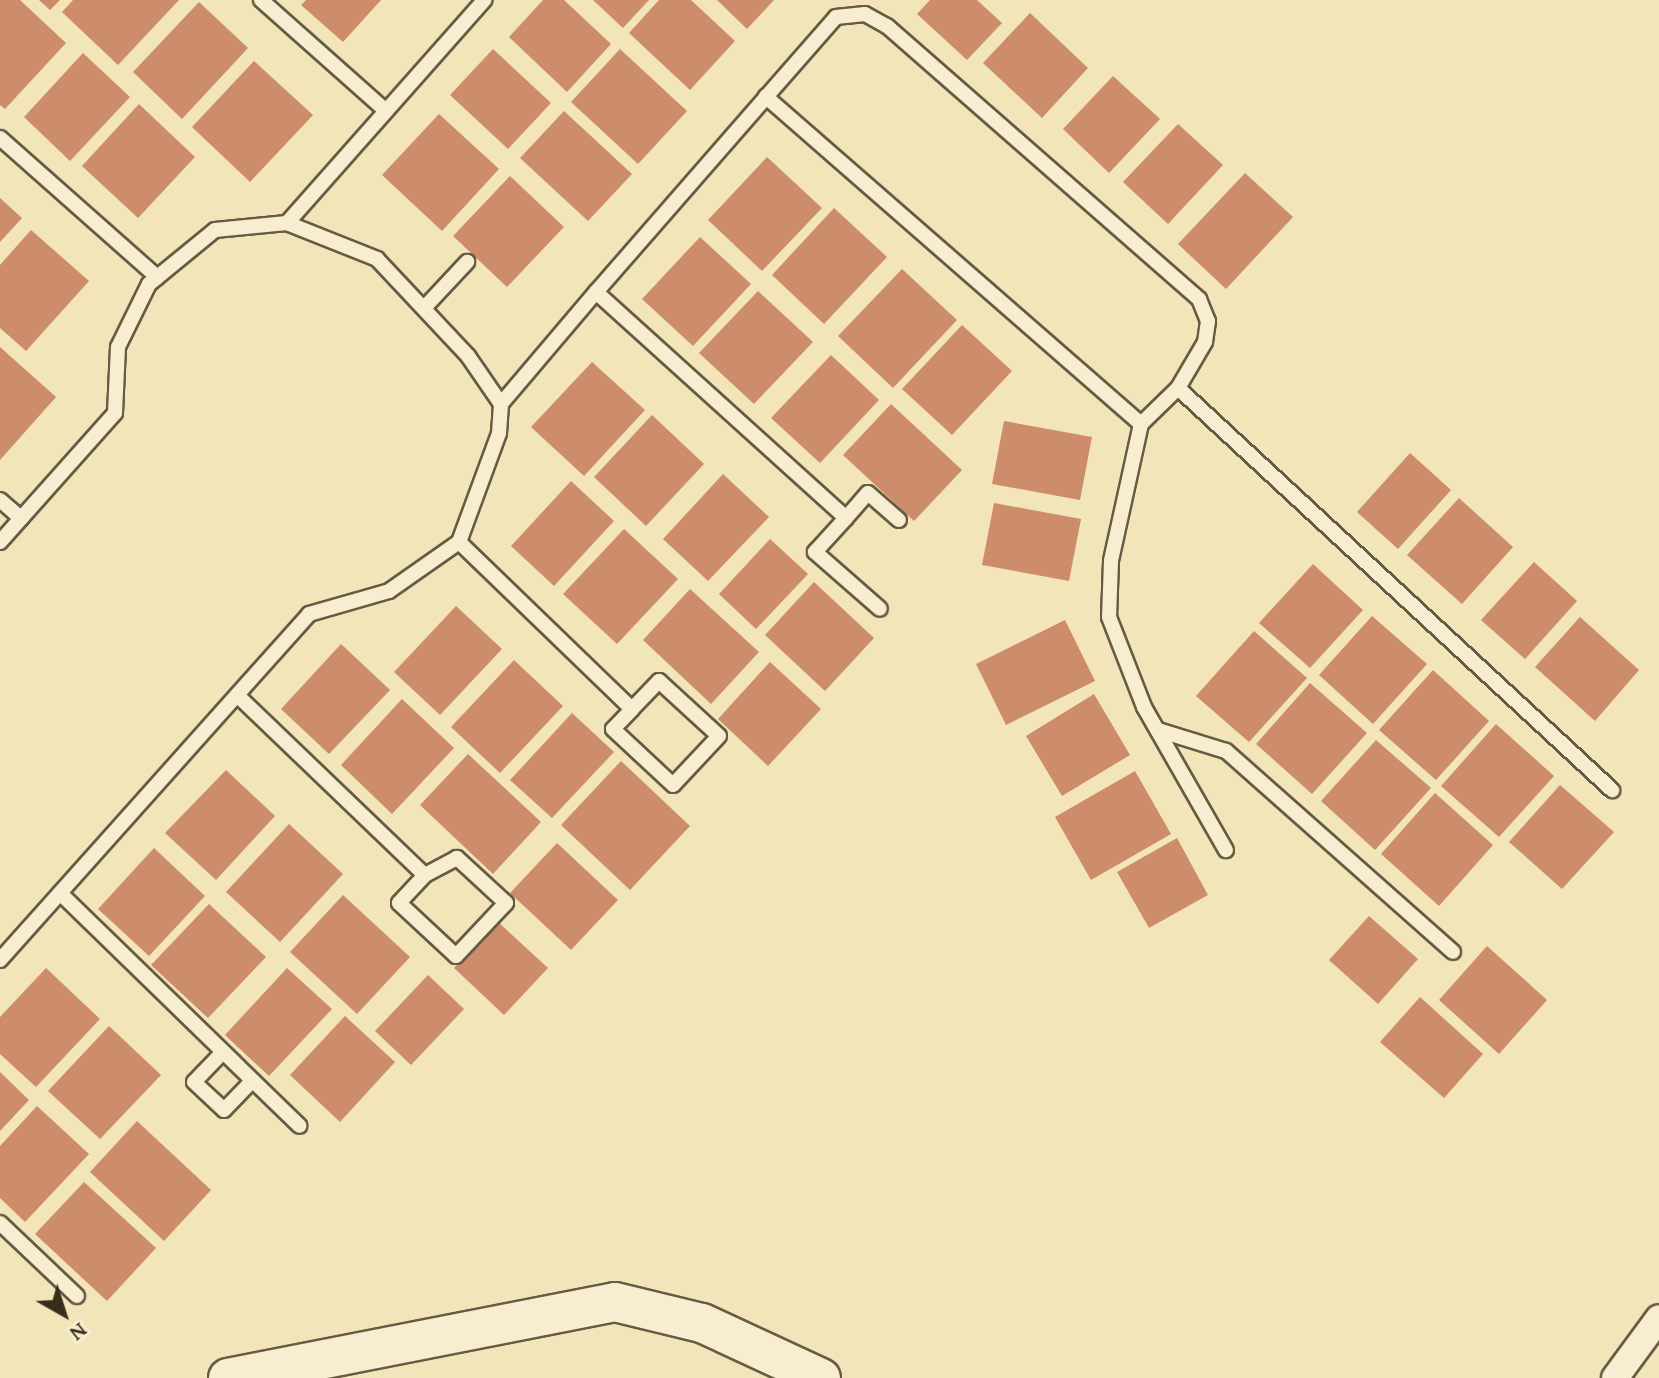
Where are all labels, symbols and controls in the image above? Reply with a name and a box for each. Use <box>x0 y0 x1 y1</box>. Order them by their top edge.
north arrow <box>24 1274 104 1354</box>
text: N <box>63 1316 95 1350</box>

